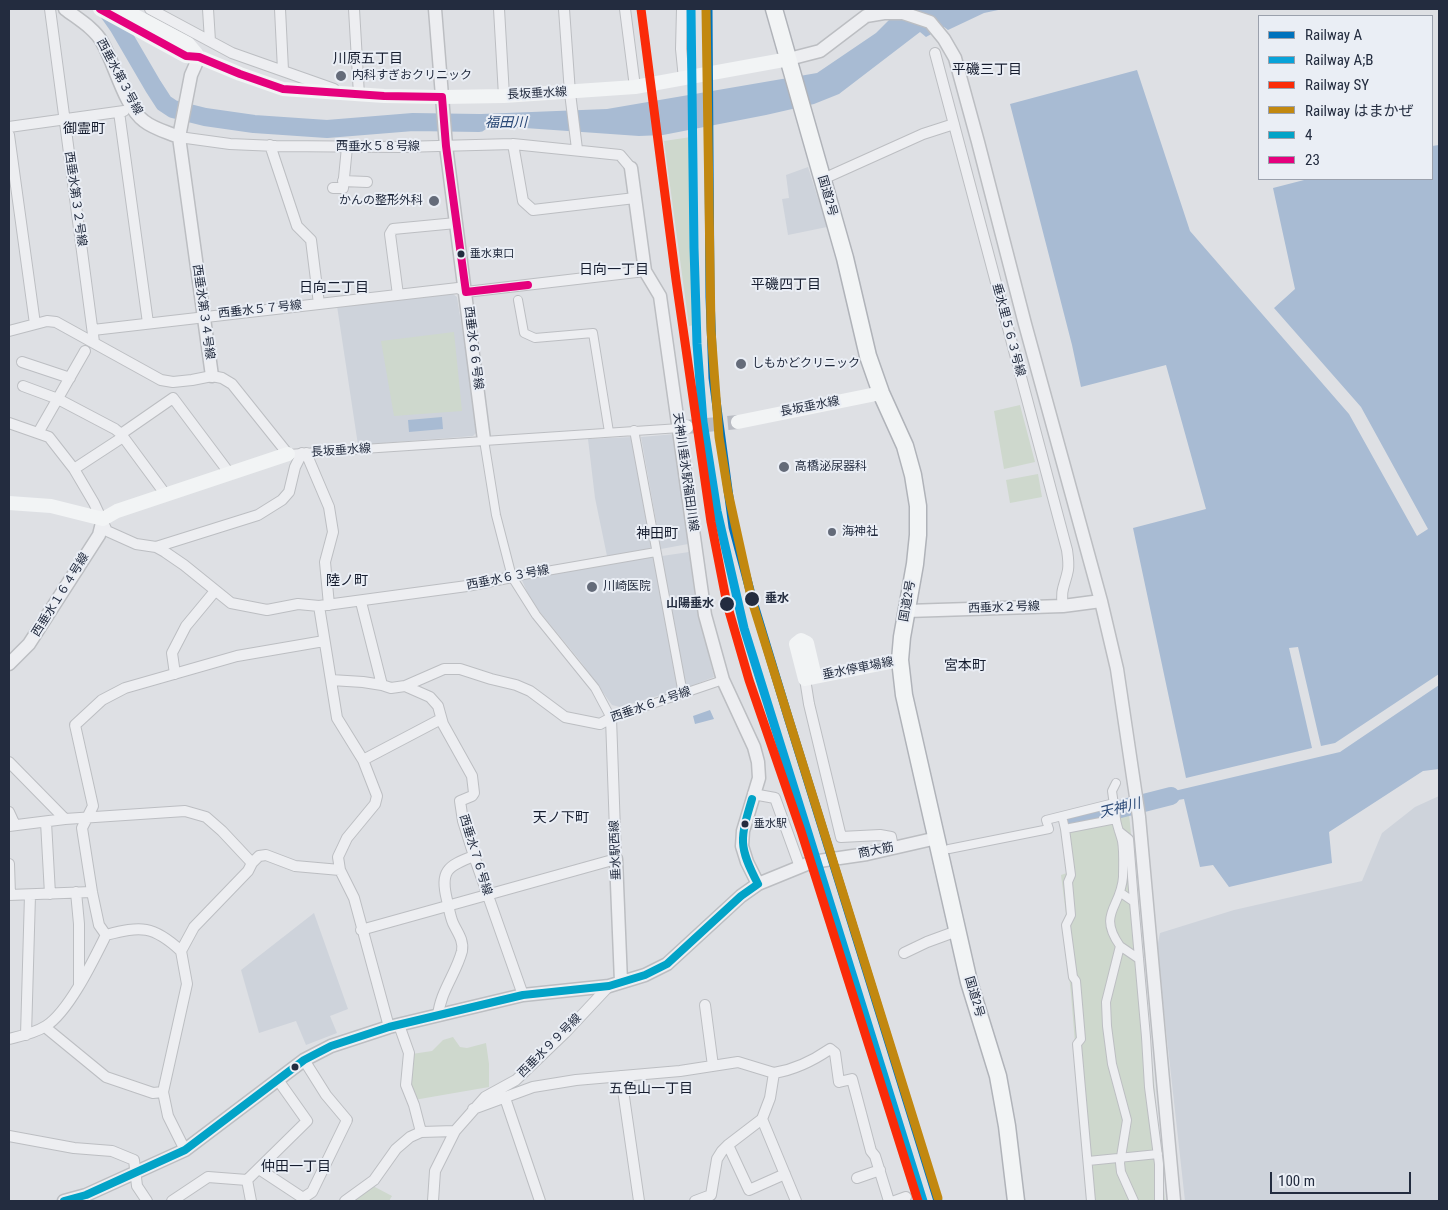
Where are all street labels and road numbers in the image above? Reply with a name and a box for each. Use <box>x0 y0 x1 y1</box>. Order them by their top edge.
street label: 西垂水第３号線 <box>93 37 145 117</box>
street label: 長坂垂水線 <box>507 85 567 103</box>
street label: 西垂水５８号線 <box>336 140 420 154</box>
street label: 西垂水第３２号線 <box>61 150 89 248</box>
street label: 国道2号 <box>814 174 840 218</box>
street label: 西垂水第３４号線 <box>189 263 217 361</box>
street label: 垂水里５６３号線 <box>989 282 1027 378</box>
street label: 西垂水５７号線 <box>217 298 303 322</box>
street label: 西垂水６６号線 <box>461 305 485 391</box>
street label: 長坂垂水線 <box>779 394 841 420</box>
street label: 天神川垂水駅福田川線 <box>670 412 700 532</box>
street label: 長坂垂水線 <box>311 442 371 460</box>
street label: 西垂水１６４号線 <box>29 550 93 640</box>
street label: 西垂水６３号線 <box>465 563 551 593</box>
street label: 国道2号 <box>897 579 919 623</box>
street label: 西垂水２号線 <box>968 600 1040 616</box>
street label: 垂水停車場線 <box>821 655 895 683</box>
street label: 西垂水６４号線 <box>609 685 693 725</box>
street label: 西垂水７６号線 <box>456 813 494 897</box>
street label: 垂水駅西線 <box>608 820 624 880</box>
street label: 商大筋 <box>857 840 895 862</box>
street label: 国道2号 <box>961 975 987 1019</box>
street label: 西垂水９９号線 <box>515 1011 585 1081</box>

